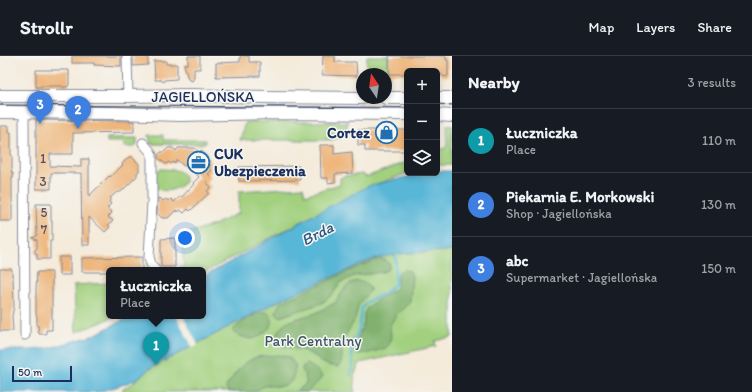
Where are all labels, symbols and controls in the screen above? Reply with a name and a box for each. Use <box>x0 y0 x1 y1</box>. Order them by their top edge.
text: Strollr <box>20 16 73 39</box>
text: Map <box>589 19 614 36</box>
text: Layers <box>636 19 675 36</box>
text: Share <box>697 19 732 36</box>
north arrow <box>356 68 392 104</box>
map controls <box>404 68 440 176</box>
button: + <box>404 68 440 104</box>
text: Nearby <box>468 72 520 92</box>
text: 3 results <box>687 75 736 90</box>
street label: JAGIELLOŃSKA <box>152 88 255 106</box>
pin: 3 <box>27 91 53 124</box>
pin: 2 <box>65 96 91 129</box>
button: − <box>404 104 440 140</box>
shop icon: Cortez <box>373 120 399 146</box>
place label: Cortez <box>327 124 371 142</box>
text: Łuczniczka <box>506 124 578 142</box>
text: 1 <box>478 133 484 148</box>
text: 110 m <box>702 133 736 148</box>
button: layers <box>404 140 440 176</box>
text: Place <box>506 142 536 157</box>
place label: CUK Ubezpieczenia <box>214 145 306 181</box>
office icon: CUK Ubezpieczenia <box>185 150 211 176</box>
house number: 1 <box>40 151 46 166</box>
house number: 3 <box>39 174 47 189</box>
text: Piekarnia E. Morkowski <box>506 188 654 206</box>
text: 2 <box>478 197 484 212</box>
text: 130 m <box>701 197 736 212</box>
house number: 5 <box>41 205 48 220</box>
text: Shop · Jagiellońska <box>506 206 612 221</box>
water label: Brda <box>298 217 337 250</box>
house number: 7 <box>41 222 48 237</box>
your location <box>175 228 195 248</box>
text: abc <box>506 252 528 270</box>
text: 3 <box>477 261 485 276</box>
text: 150 m <box>701 261 736 276</box>
popup <box>106 267 206 319</box>
text: Supermarket · Jagiellońska <box>506 270 657 285</box>
text: Łuczniczka <box>120 277 192 295</box>
text: Place <box>120 295 150 310</box>
pin: 1 <box>143 332 169 365</box>
park label: Park Centralny <box>265 332 362 350</box>
scale bar <box>12 364 72 383</box>
text: 50 m <box>18 366 42 379</box>

